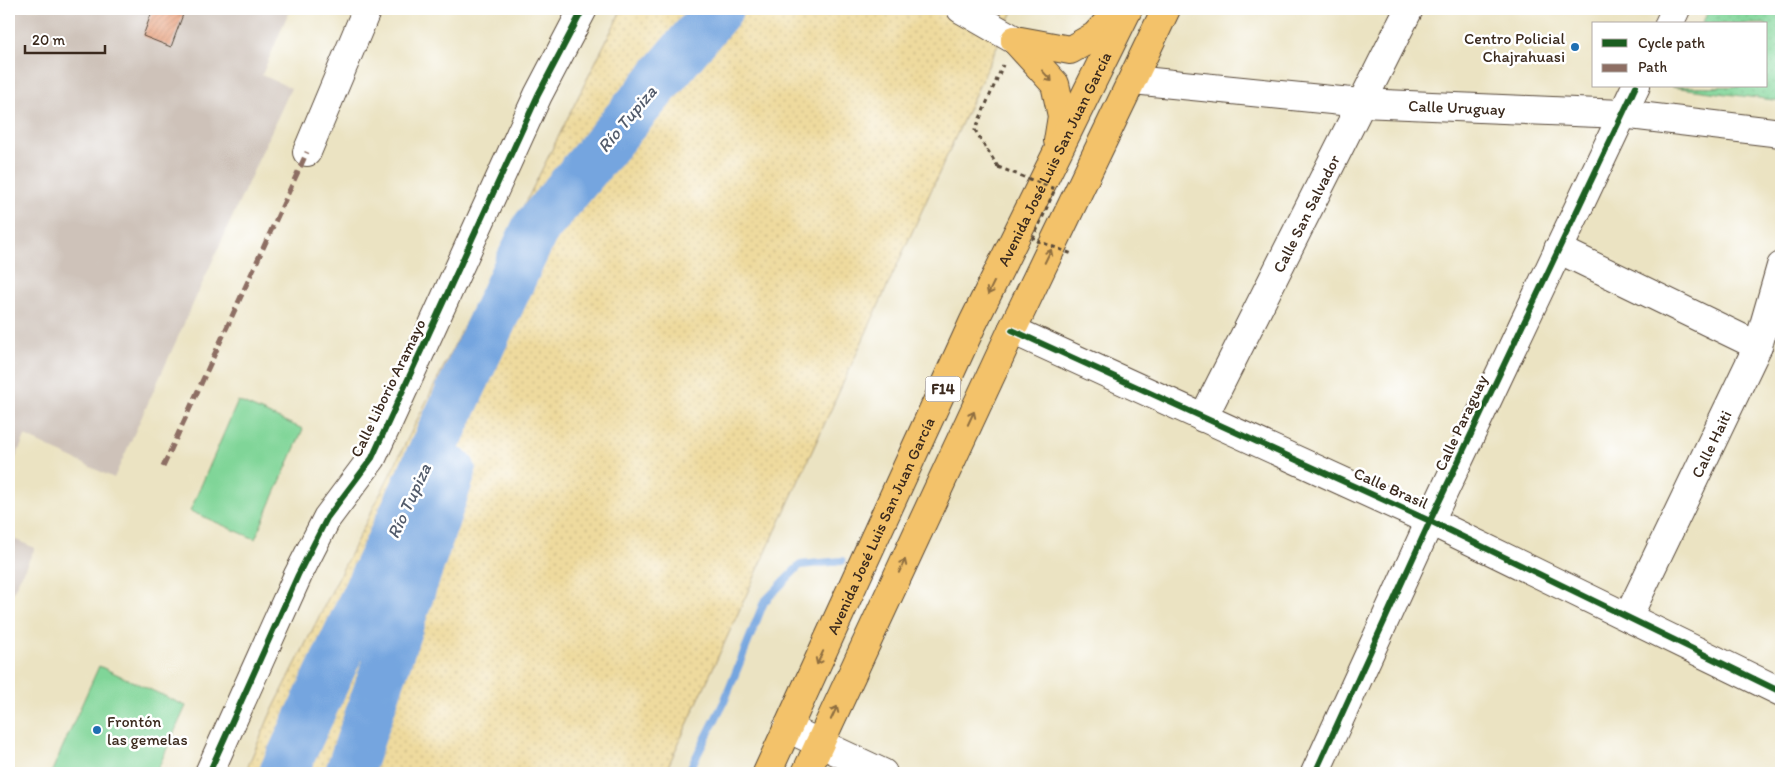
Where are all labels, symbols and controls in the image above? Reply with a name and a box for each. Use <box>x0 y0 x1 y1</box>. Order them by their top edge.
scale bar <box>25 22 105 54</box>
legend <box>1592 22 1768 88</box>
place label: Centro Policial Chajrahuasi <box>1464 29 1565 66</box>
text: 20 m <box>32 31 66 49</box>
text: Cycle path <box>1638 34 1705 52</box>
marker: Centro Policial Chajrahuasi <box>1569 41 1581 53</box>
street label: Avenida José Luis San Juan García <box>993 48 1115 269</box>
text: Path <box>1638 58 1667 76</box>
one-way arrow <box>1041 69 1053 82</box>
water label: Río Tupiza <box>593 81 662 157</box>
street label: Calle Uruguay <box>1408 95 1506 119</box>
street label: Calle San Salvador <box>1268 151 1344 275</box>
one-way arrow <box>1044 249 1053 264</box>
one-way arrow <box>986 280 995 295</box>
street label: Calle Liborio Aramayo <box>346 316 430 460</box>
street label: Calle Paraguay <box>1430 372 1492 474</box>
road number: F14 <box>926 376 960 402</box>
street label: Calle Haiti <box>1687 407 1735 481</box>
one-way arrow <box>967 411 976 426</box>
street label: Avenida José Luis San Juan García <box>822 414 938 637</box>
water label: Río Tupiza <box>382 459 436 542</box>
street label: Calle Brasil <box>1351 463 1432 513</box>
one-way arrow <box>898 559 908 574</box>
one-way arrow <box>814 650 824 665</box>
one-way arrow <box>829 706 839 721</box>
place label: Frontón las gemelas <box>107 712 188 749</box>
marker: Frontón las gemelas <box>91 724 103 736</box>

